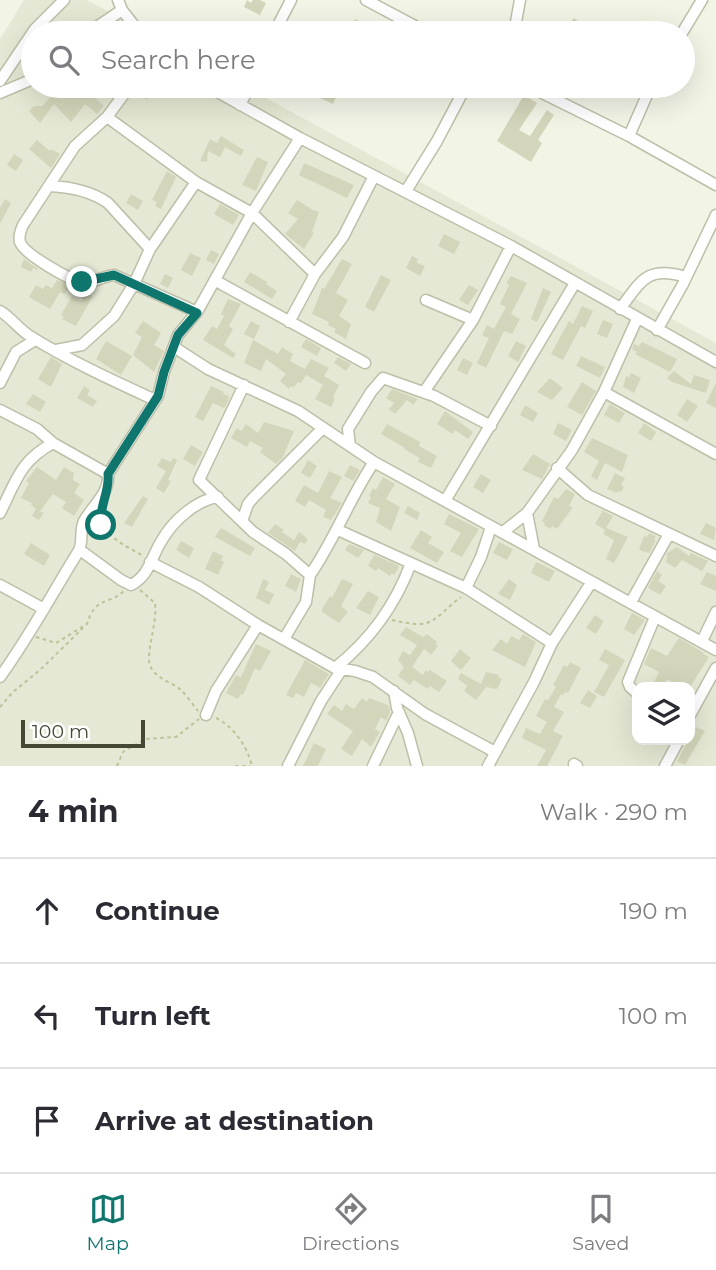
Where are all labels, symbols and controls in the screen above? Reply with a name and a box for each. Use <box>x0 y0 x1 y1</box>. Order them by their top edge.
search box <box>21 21 695 98</box>
icon: search <box>45 41 83 79</box>
text: Search here <box>101 44 256 76</box>
route end <box>66 266 97 297</box>
route start <box>85 509 116 540</box>
map controls <box>632 682 695 745</box>
button: layers <box>632 682 695 745</box>
scale bar <box>21 717 145 749</box>
text: 100 m <box>32 720 89 743</box>
text: 4 min <box>28 793 118 830</box>
text: Walk · 290 m <box>540 798 688 826</box>
icon: ahead <box>28 892 66 930</box>
text: Continue <box>95 895 220 927</box>
text: 190 m <box>620 897 688 925</box>
icon: left <box>28 997 66 1035</box>
text: Turn left <box>95 1000 211 1032</box>
text: 100 m <box>619 1002 688 1030</box>
icon: arrive <box>28 1102 66 1140</box>
text: Arrive at destination <box>95 1105 374 1137</box>
tab: Map <box>87 1190 129 1255</box>
tab: Directions <box>302 1190 399 1255</box>
tab: Saved <box>572 1190 629 1255</box>

